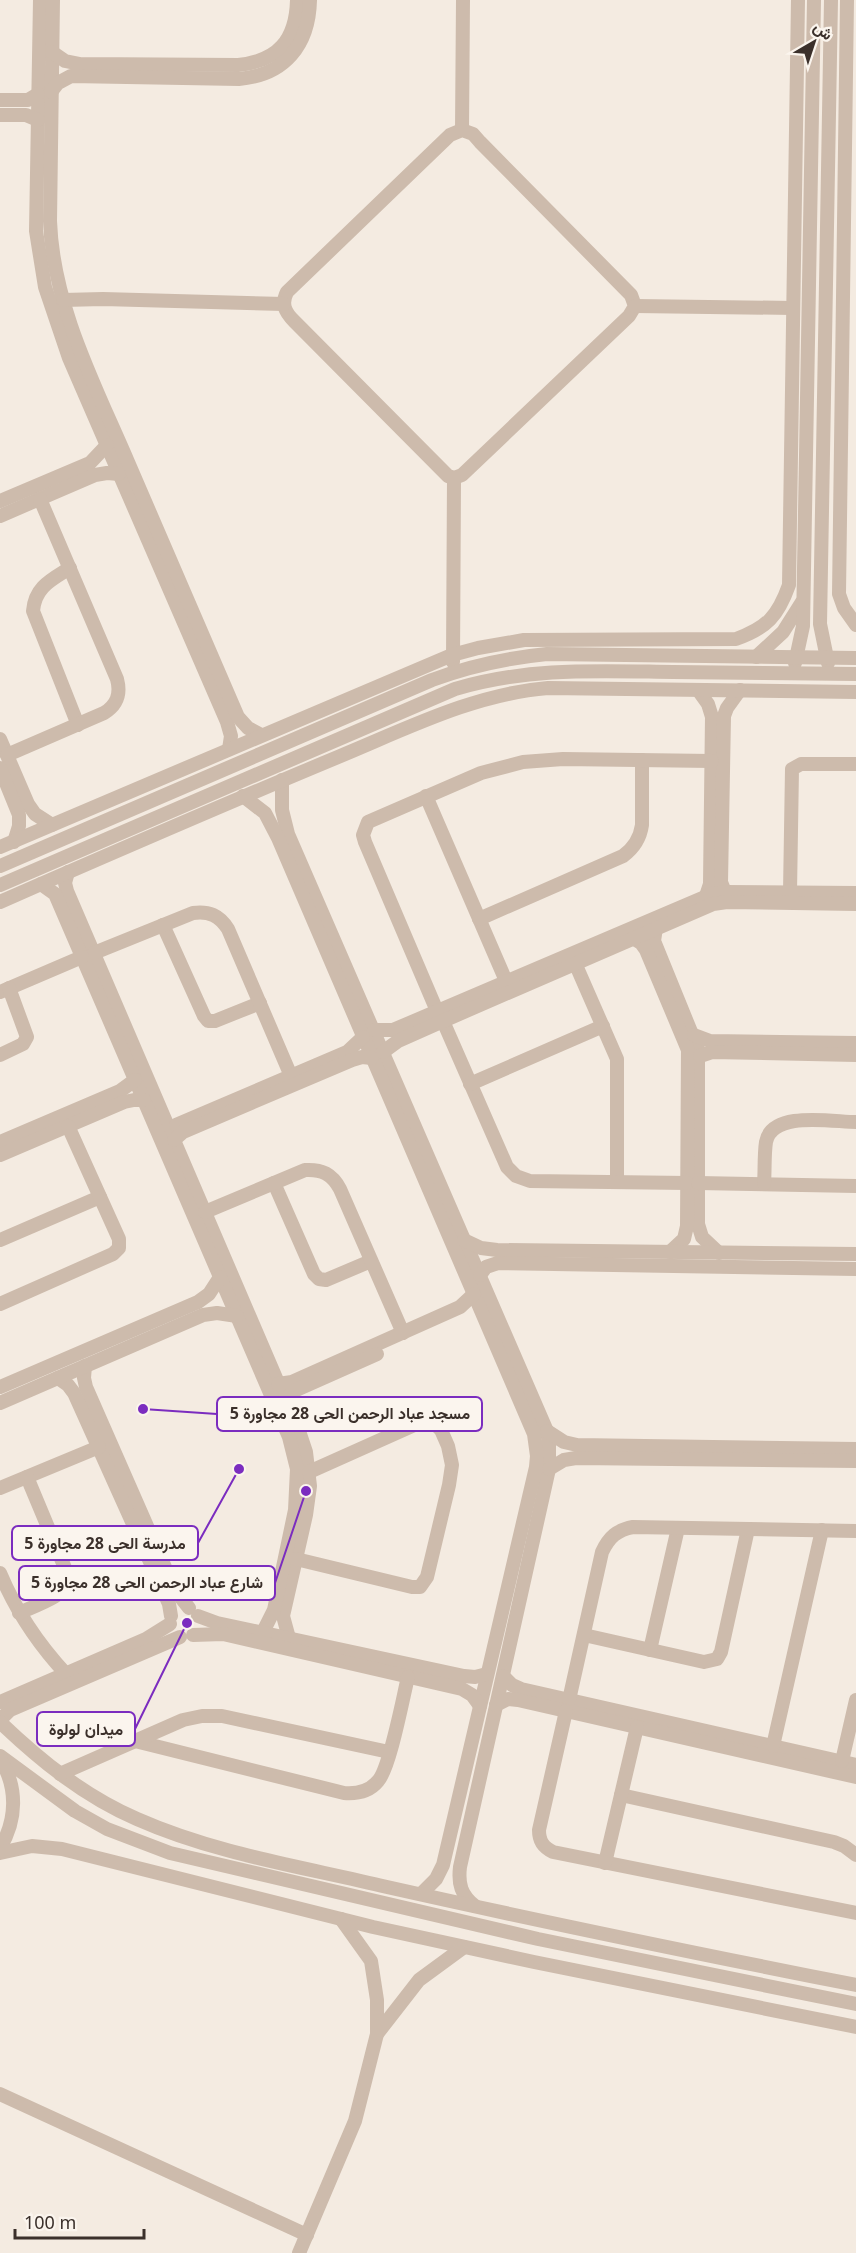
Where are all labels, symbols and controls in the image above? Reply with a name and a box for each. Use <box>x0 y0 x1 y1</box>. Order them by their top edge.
north arrow <box>784 12 844 72</box>
text: ش <box>809 16 838 45</box>
callout: مسجد عباد الرحمن الحى 28 مجاورة 5 <box>217 1397 482 1431</box>
text: مسجد عباد الرحمن الحى 28 مجاورة 5 <box>230 1402 471 1424</box>
callout: مدرسة الحى 28 مجاورة 5 <box>12 1526 198 1560</box>
text: مدرسة الحى 28 مجاورة 5 <box>24 1532 186 1554</box>
callout: شارع عباد الرحمن الحى 28 مجاورة 5 <box>19 1566 275 1600</box>
text: شارع عباد الرحمن الحى 28 مجاورة 5 <box>31 1571 263 1593</box>
callout: ميدان لولوة <box>37 1712 135 1746</box>
text: ميدان لولوة <box>49 1718 124 1740</box>
scale bar <box>15 2202 144 2240</box>
text: 100 m <box>24 2210 76 2234</box>

